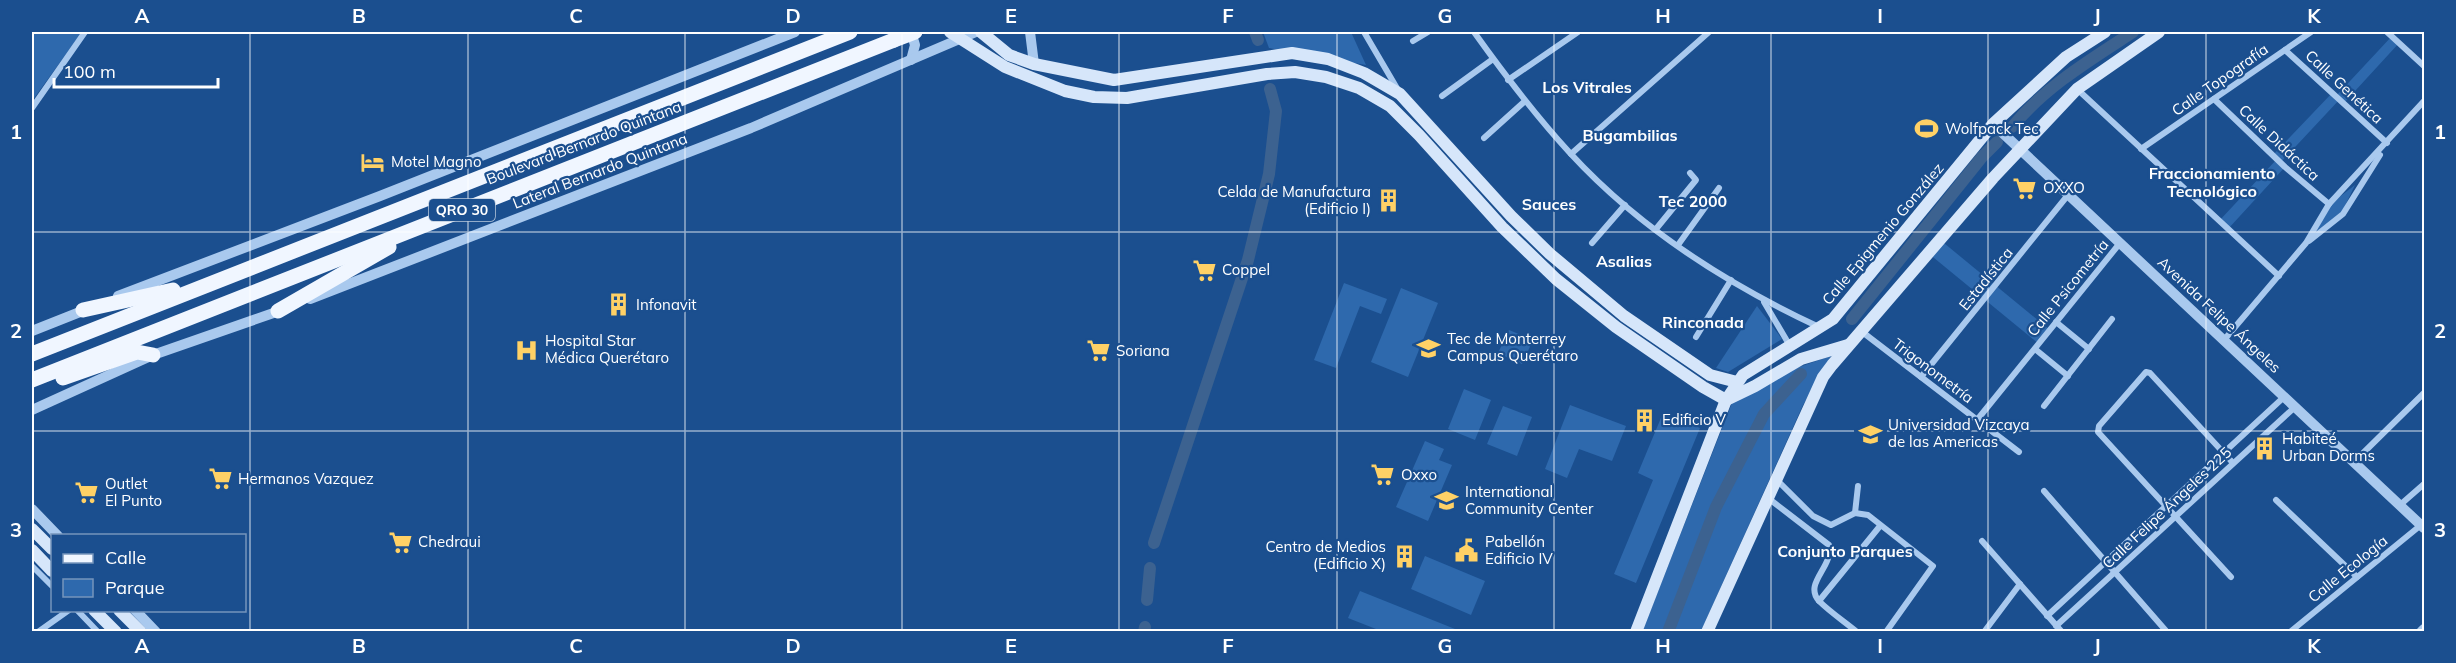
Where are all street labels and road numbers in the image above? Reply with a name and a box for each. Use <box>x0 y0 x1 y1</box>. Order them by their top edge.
street label: Calle Topografía <box>2168 39 2272 120</box>
street label: Calle Genética <box>2301 46 2387 128</box>
street label: Boulevard Bernardo Quintana <box>484 97 684 189</box>
street label: Calle Didáctica <box>2235 100 2324 185</box>
street label: Lateral Bernardo Quintana <box>510 128 690 213</box>
street label: Calle Epigmenio González <box>1818 159 1948 309</box>
road number: QRO 30 <box>429 199 495 221</box>
street label: Calle Psicometría <box>2023 235 2112 340</box>
street label: Estadística <box>1954 243 2017 314</box>
street label: Avenida Felipe Ángeles <box>2154 253 2285 377</box>
street label: Trigonometría <box>1889 334 1978 407</box>
street label: Calle Felipe Ángeles 225 <box>2098 443 2235 573</box>
street label: Calle Ecología <box>2304 531 2391 606</box>

